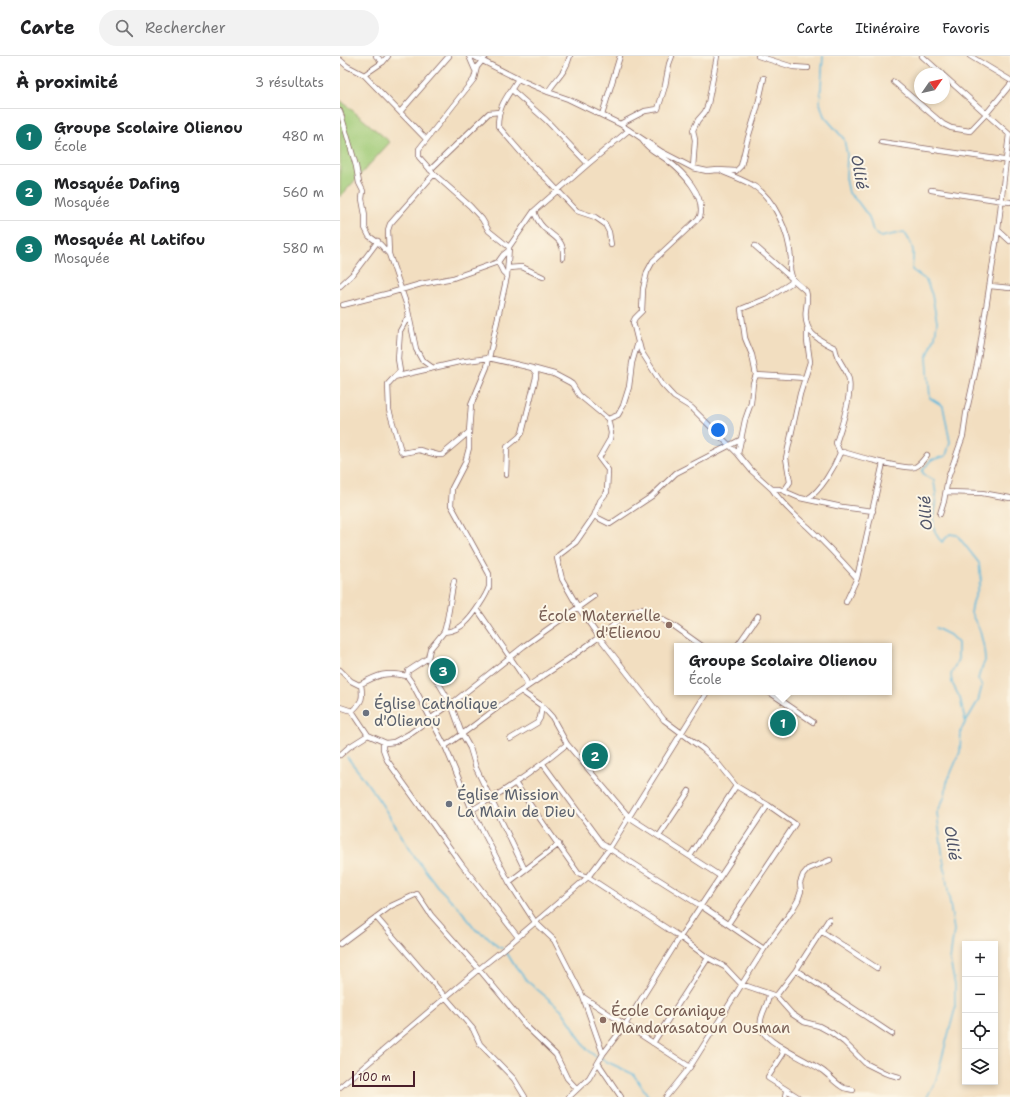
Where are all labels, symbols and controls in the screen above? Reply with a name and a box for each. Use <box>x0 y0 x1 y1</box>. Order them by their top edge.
search box <box>99 10 379 46</box>
text: Carte <box>20 15 75 40</box>
icon: search <box>113 17 135 39</box>
text: Rechercher <box>145 18 226 38</box>
text: Carte <box>796 19 833 37</box>
text: Itinéraire <box>855 19 920 37</box>
text: Favoris <box>942 19 990 37</box>
north arrow <box>914 68 950 104</box>
text: À proximité <box>16 71 118 93</box>
text: 3 résultats <box>255 74 324 91</box>
text: Groupe Scolaire Olienou <box>54 118 243 138</box>
text: 1 <box>26 128 32 145</box>
text: 480 m <box>282 128 324 145</box>
text: École <box>54 138 87 155</box>
water label: Ollié <box>846 153 873 191</box>
text: Mosquée Dafing <box>54 174 180 194</box>
text: 2 <box>24 184 34 201</box>
text: 560 m <box>283 184 324 201</box>
text: Mosquée <box>54 194 110 211</box>
text: Mosquée Al Latifou <box>54 230 205 250</box>
text: 3 <box>24 240 34 257</box>
text: 580 m <box>283 240 324 257</box>
text: Mosquée <box>54 250 110 267</box>
your location <box>708 420 728 440</box>
water label: Ollié <box>914 495 937 531</box>
place label: École Maternelle d'Elienou <box>538 605 661 643</box>
marker: École Maternelle d'Elienou <box>664 620 674 630</box>
popup <box>674 643 892 695</box>
text: Groupe Scolaire Olienou <box>689 651 877 671</box>
pin: 3 <box>430 656 456 686</box>
text: École <box>689 671 722 688</box>
place label: Église Catholique d'Olienou <box>374 693 498 731</box>
marker: Église Catholique d'Olienou <box>361 708 371 718</box>
pin: 1 <box>770 708 796 738</box>
pin: 2 <box>582 741 608 771</box>
place label: Église Mission La Main de Dieu <box>457 784 575 822</box>
marker: Église Mission La Main de Dieu <box>444 799 454 809</box>
water label: Ollié <box>940 824 965 862</box>
map controls <box>962 941 998 1085</box>
button: + <box>962 941 998 977</box>
button: − <box>962 977 998 1013</box>
place label: École Coranique Mandarasatoun Ousman <box>611 1000 790 1038</box>
button: locate <box>962 1013 998 1049</box>
marker: École Coranique Mandarasatoun Ousman <box>598 1015 608 1025</box>
button: layers <box>962 1049 998 1085</box>
scale bar <box>352 1069 415 1088</box>
text: 100 m <box>358 1070 391 1085</box>

